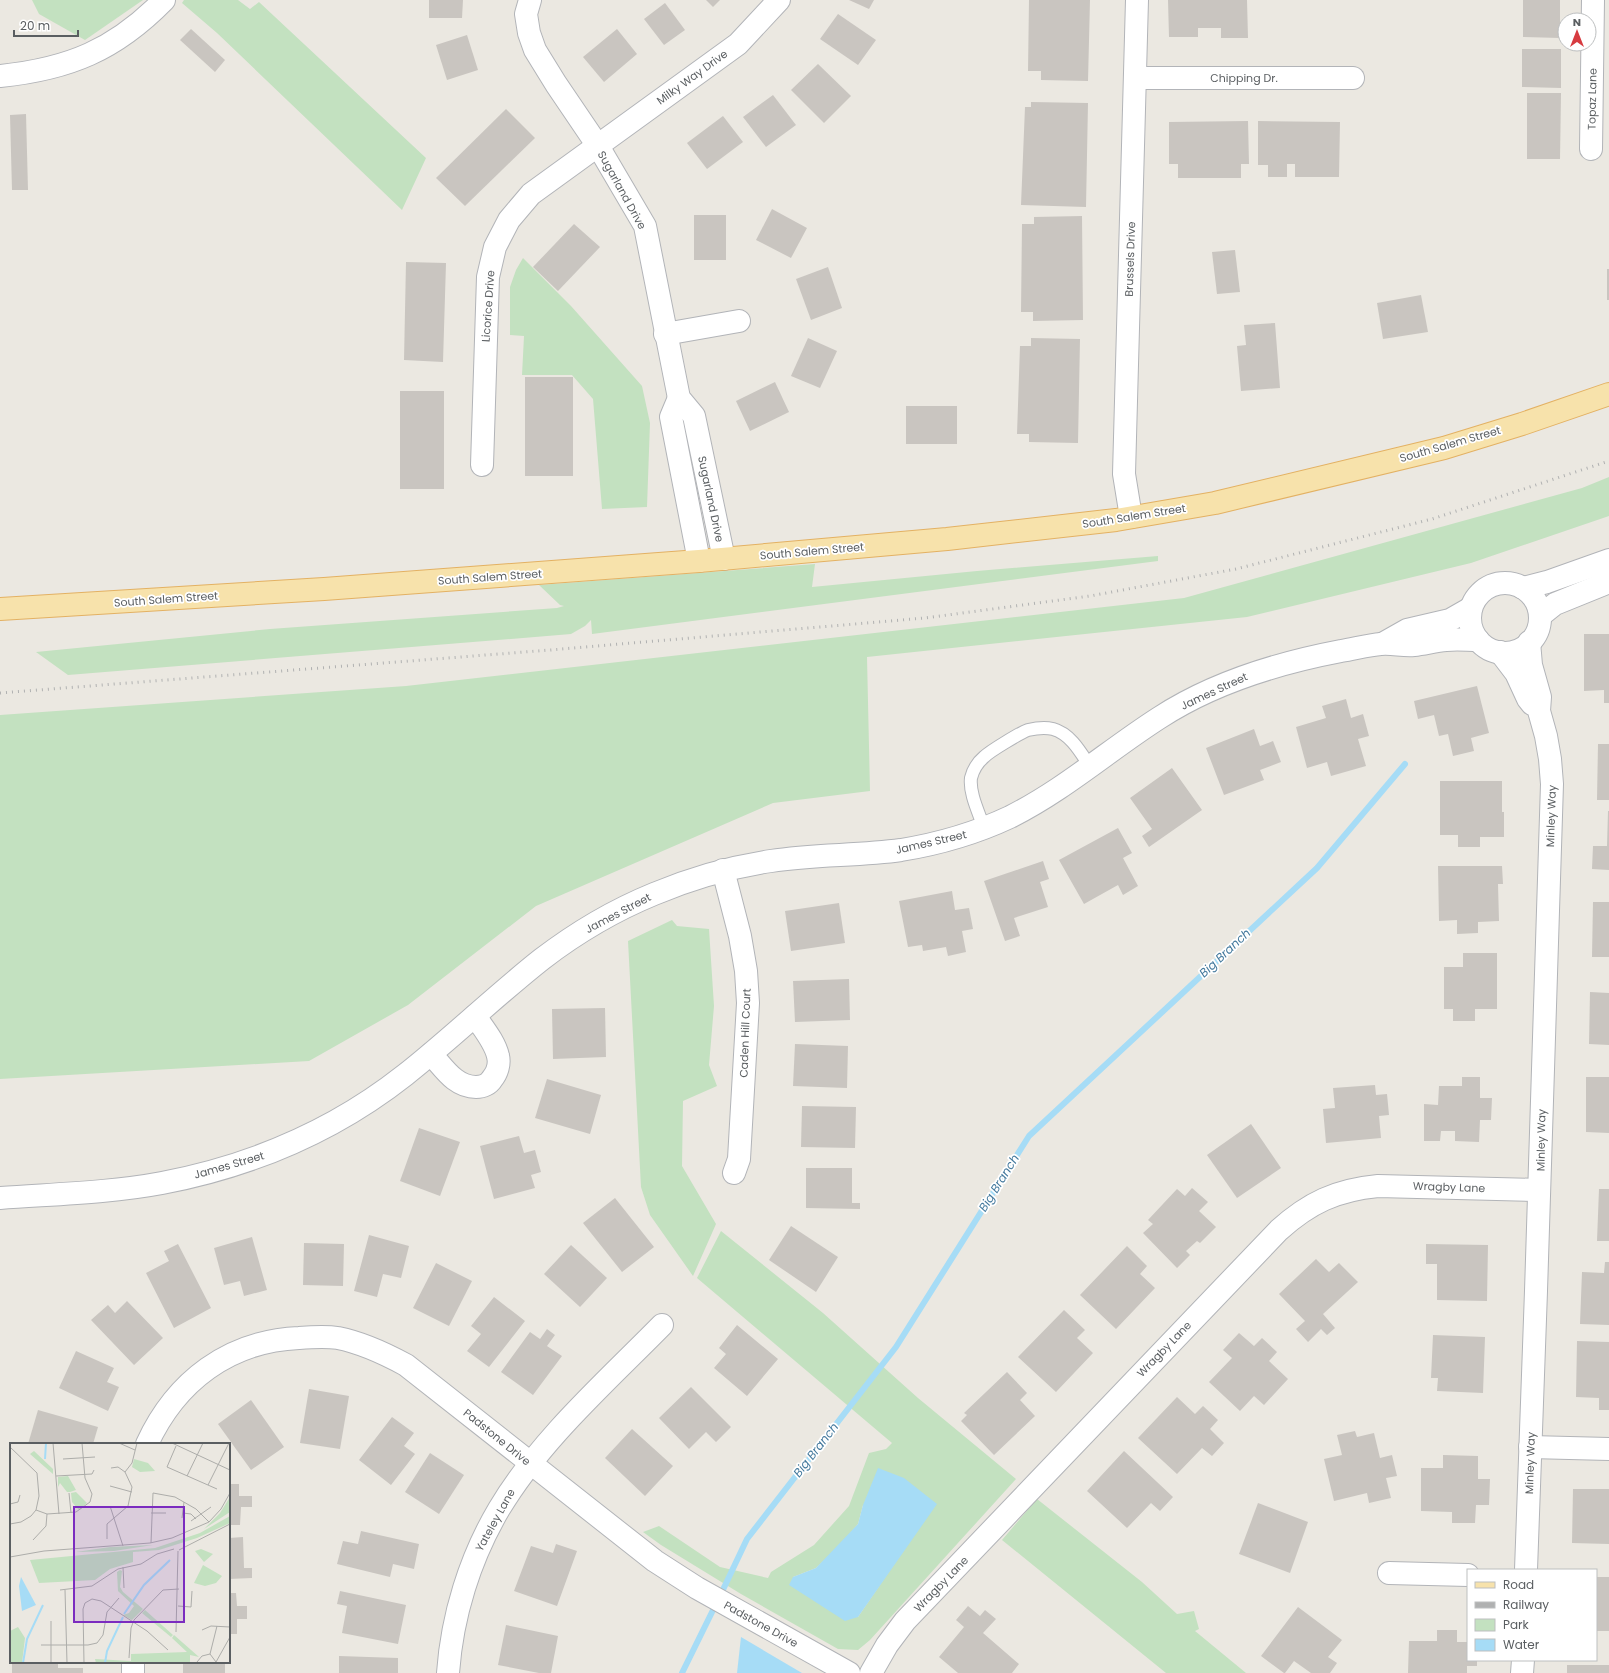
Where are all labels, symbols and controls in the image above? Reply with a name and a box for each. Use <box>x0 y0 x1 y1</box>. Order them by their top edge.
scale bar <box>14 12 78 38</box>
north arrow <box>1557 12 1597 52</box>
text: N <box>1573 14 1581 30</box>
text: 20 m <box>20 17 50 34</box>
street label: Milky Way Drive <box>653 46 731 108</box>
street label: Topaz Lane <box>1583 68 1601 130</box>
street label: Chipping Dr. <box>1210 70 1278 86</box>
street label: Sugarland Drive <box>594 148 650 232</box>
street label: Brussels Drive <box>1121 221 1139 297</box>
street label: Licorice Drive <box>478 269 499 342</box>
street label: South Salem Street <box>1398 422 1502 466</box>
street label: Sugarland Drive <box>694 454 728 544</box>
street label: South Salem Street <box>1081 500 1187 532</box>
street label: South Salem Street <box>759 538 865 564</box>
street label: South Salem Street <box>437 565 543 589</box>
street label: South Salem Street <box>113 587 219 611</box>
street label: James Street <box>1178 668 1250 714</box>
street label: Minley Way <box>1542 784 1560 847</box>
street label: James Street <box>894 826 968 858</box>
street label: James Street <box>582 889 654 937</box>
water label: Big Branch <box>1195 924 1254 981</box>
street label: Caden Hill Court <box>735 988 755 1078</box>
street label: Minley Way <box>1532 1108 1550 1171</box>
street label: James Street <box>192 1147 266 1183</box>
water label: Big Branch <box>974 1151 1023 1215</box>
street label: Wragby Lane <box>1413 1178 1486 1196</box>
street label: Wragby Lane <box>1133 1317 1195 1381</box>
street label: Padstone Drive <box>460 1405 534 1469</box>
water label: Big Branch <box>789 1419 842 1480</box>
street label: Minley Way <box>1521 1431 1539 1494</box>
inset map <box>10 1443 230 1663</box>
street label: Yateley Lane <box>471 1486 519 1554</box>
street label: Wragby Lane <box>910 1552 972 1616</box>
legend <box>1467 1569 1597 1661</box>
text: Road <box>1503 1576 1534 1593</box>
text: Railway <box>1503 1596 1549 1613</box>
street label: Padstone Drive <box>721 1597 801 1651</box>
text: Park <box>1503 1616 1530 1633</box>
text: Water <box>1503 1636 1540 1653</box>

